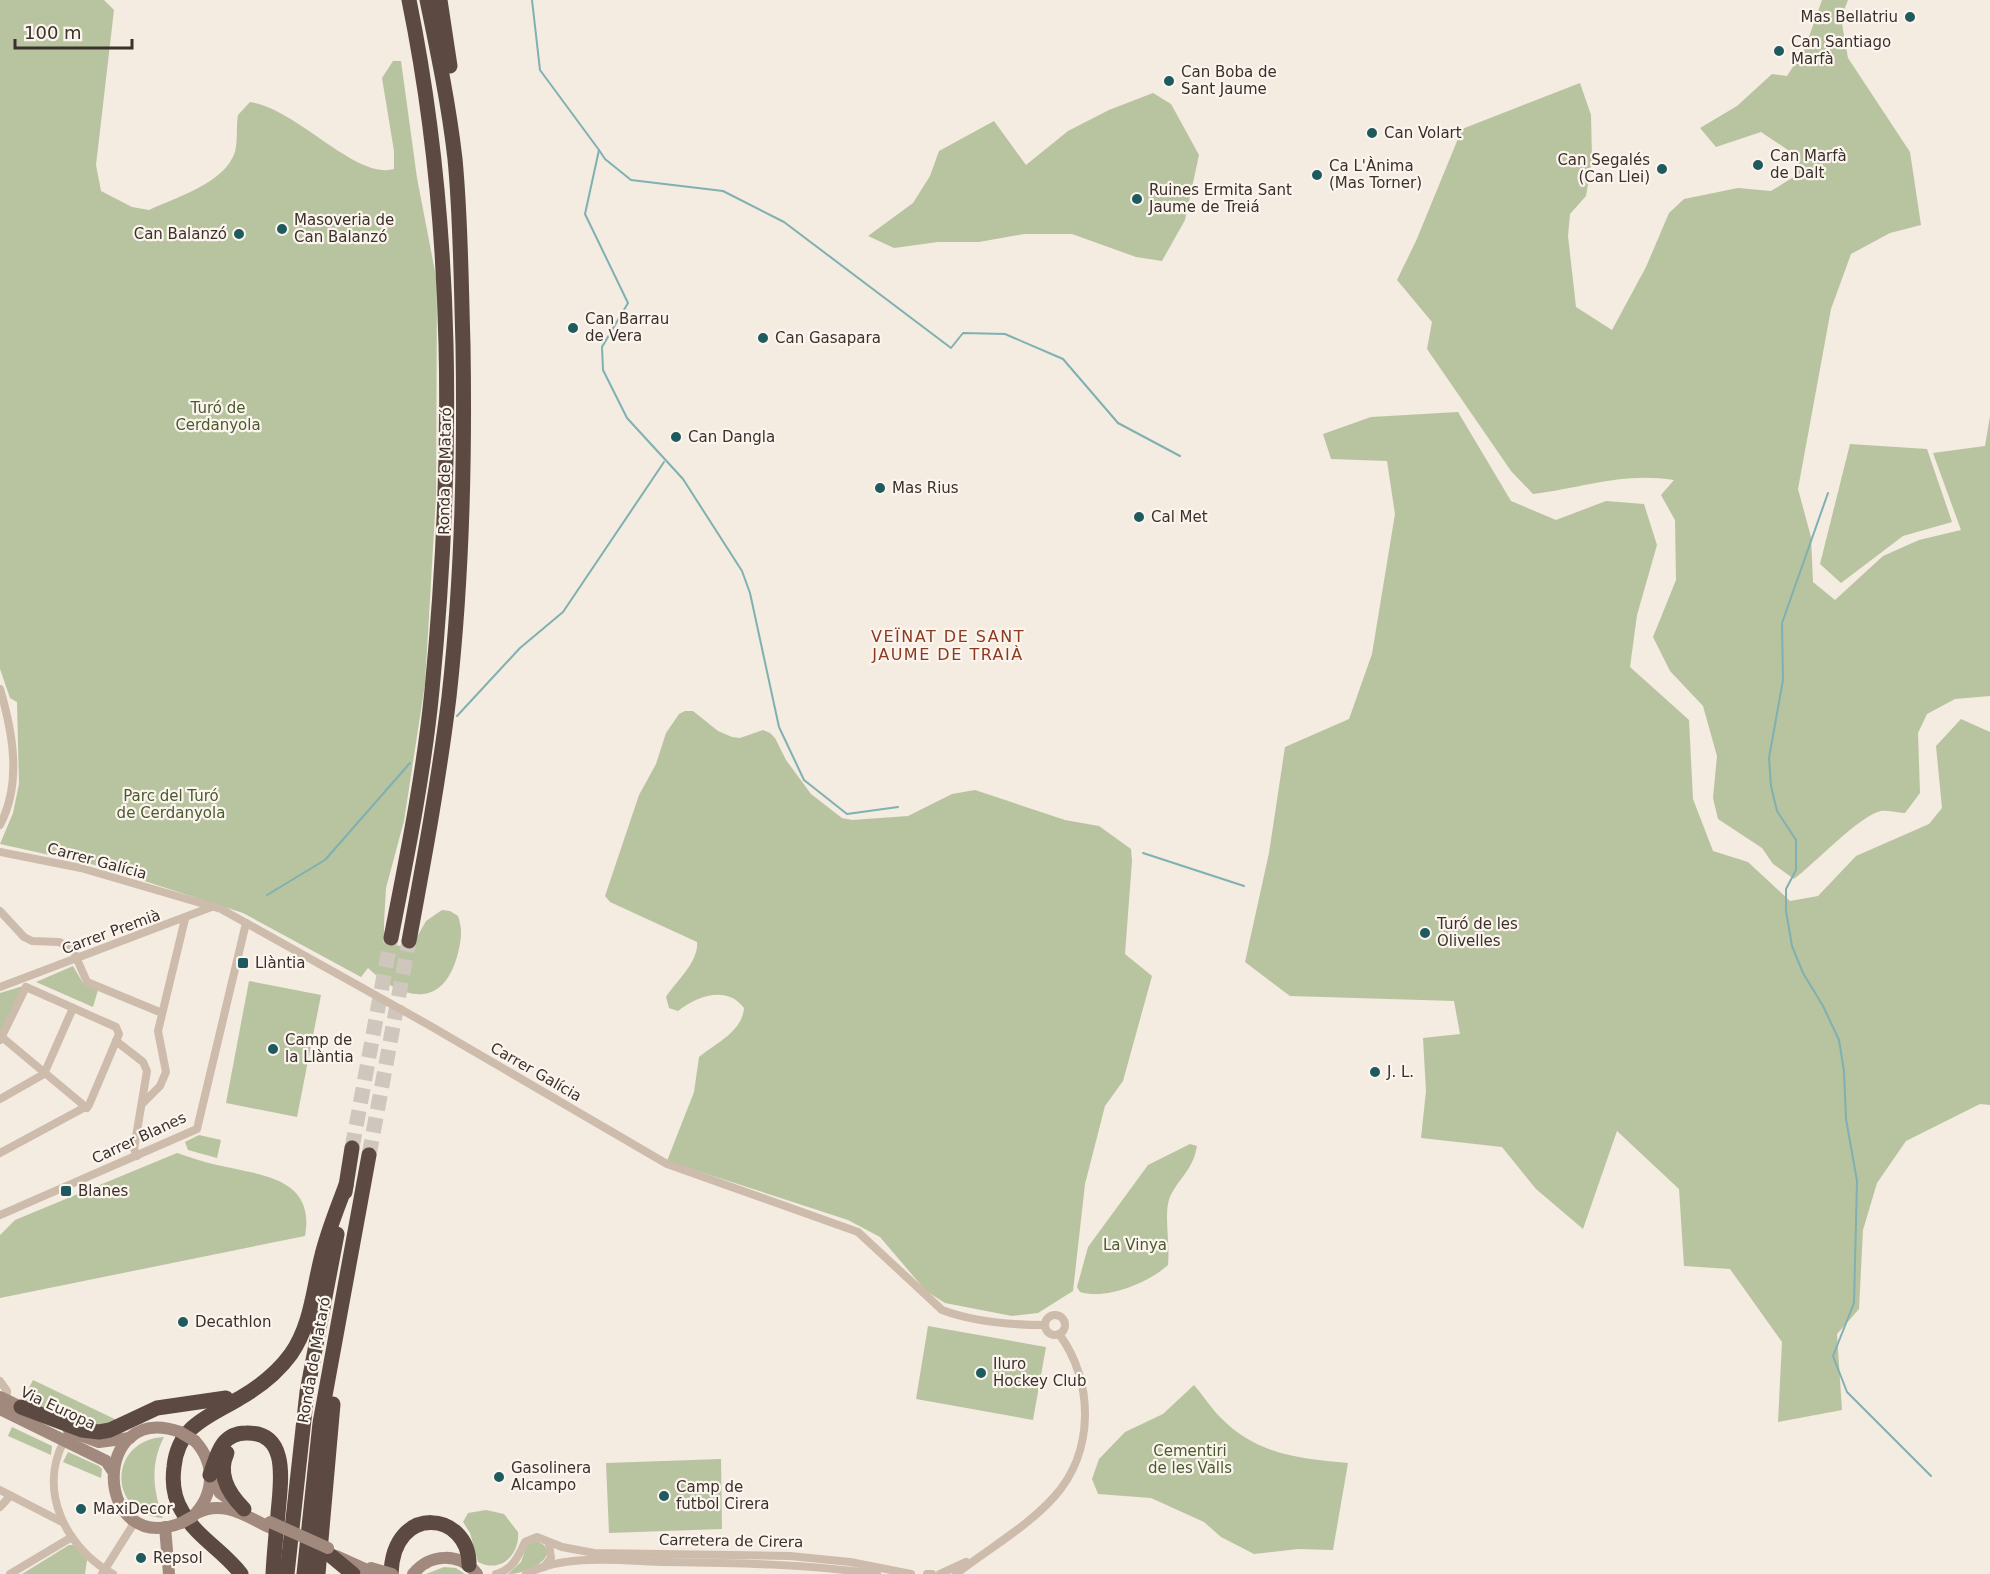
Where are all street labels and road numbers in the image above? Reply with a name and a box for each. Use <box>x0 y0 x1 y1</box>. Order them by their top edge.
street label: Ronda de Mataró <box>435 407 455 535</box>
street label: Carrer Galícia <box>45 839 149 883</box>
street label: Carrer Premià <box>59 906 163 958</box>
street label: Carrer Galícia <box>487 1039 585 1105</box>
street label: Carrer Blanes <box>89 1108 189 1168</box>
street label: Ronda de Mataró <box>294 1296 334 1424</box>
street label: Via Europa <box>18 1383 98 1433</box>
street label: Carretera de Cirera <box>659 1531 803 1551</box>

